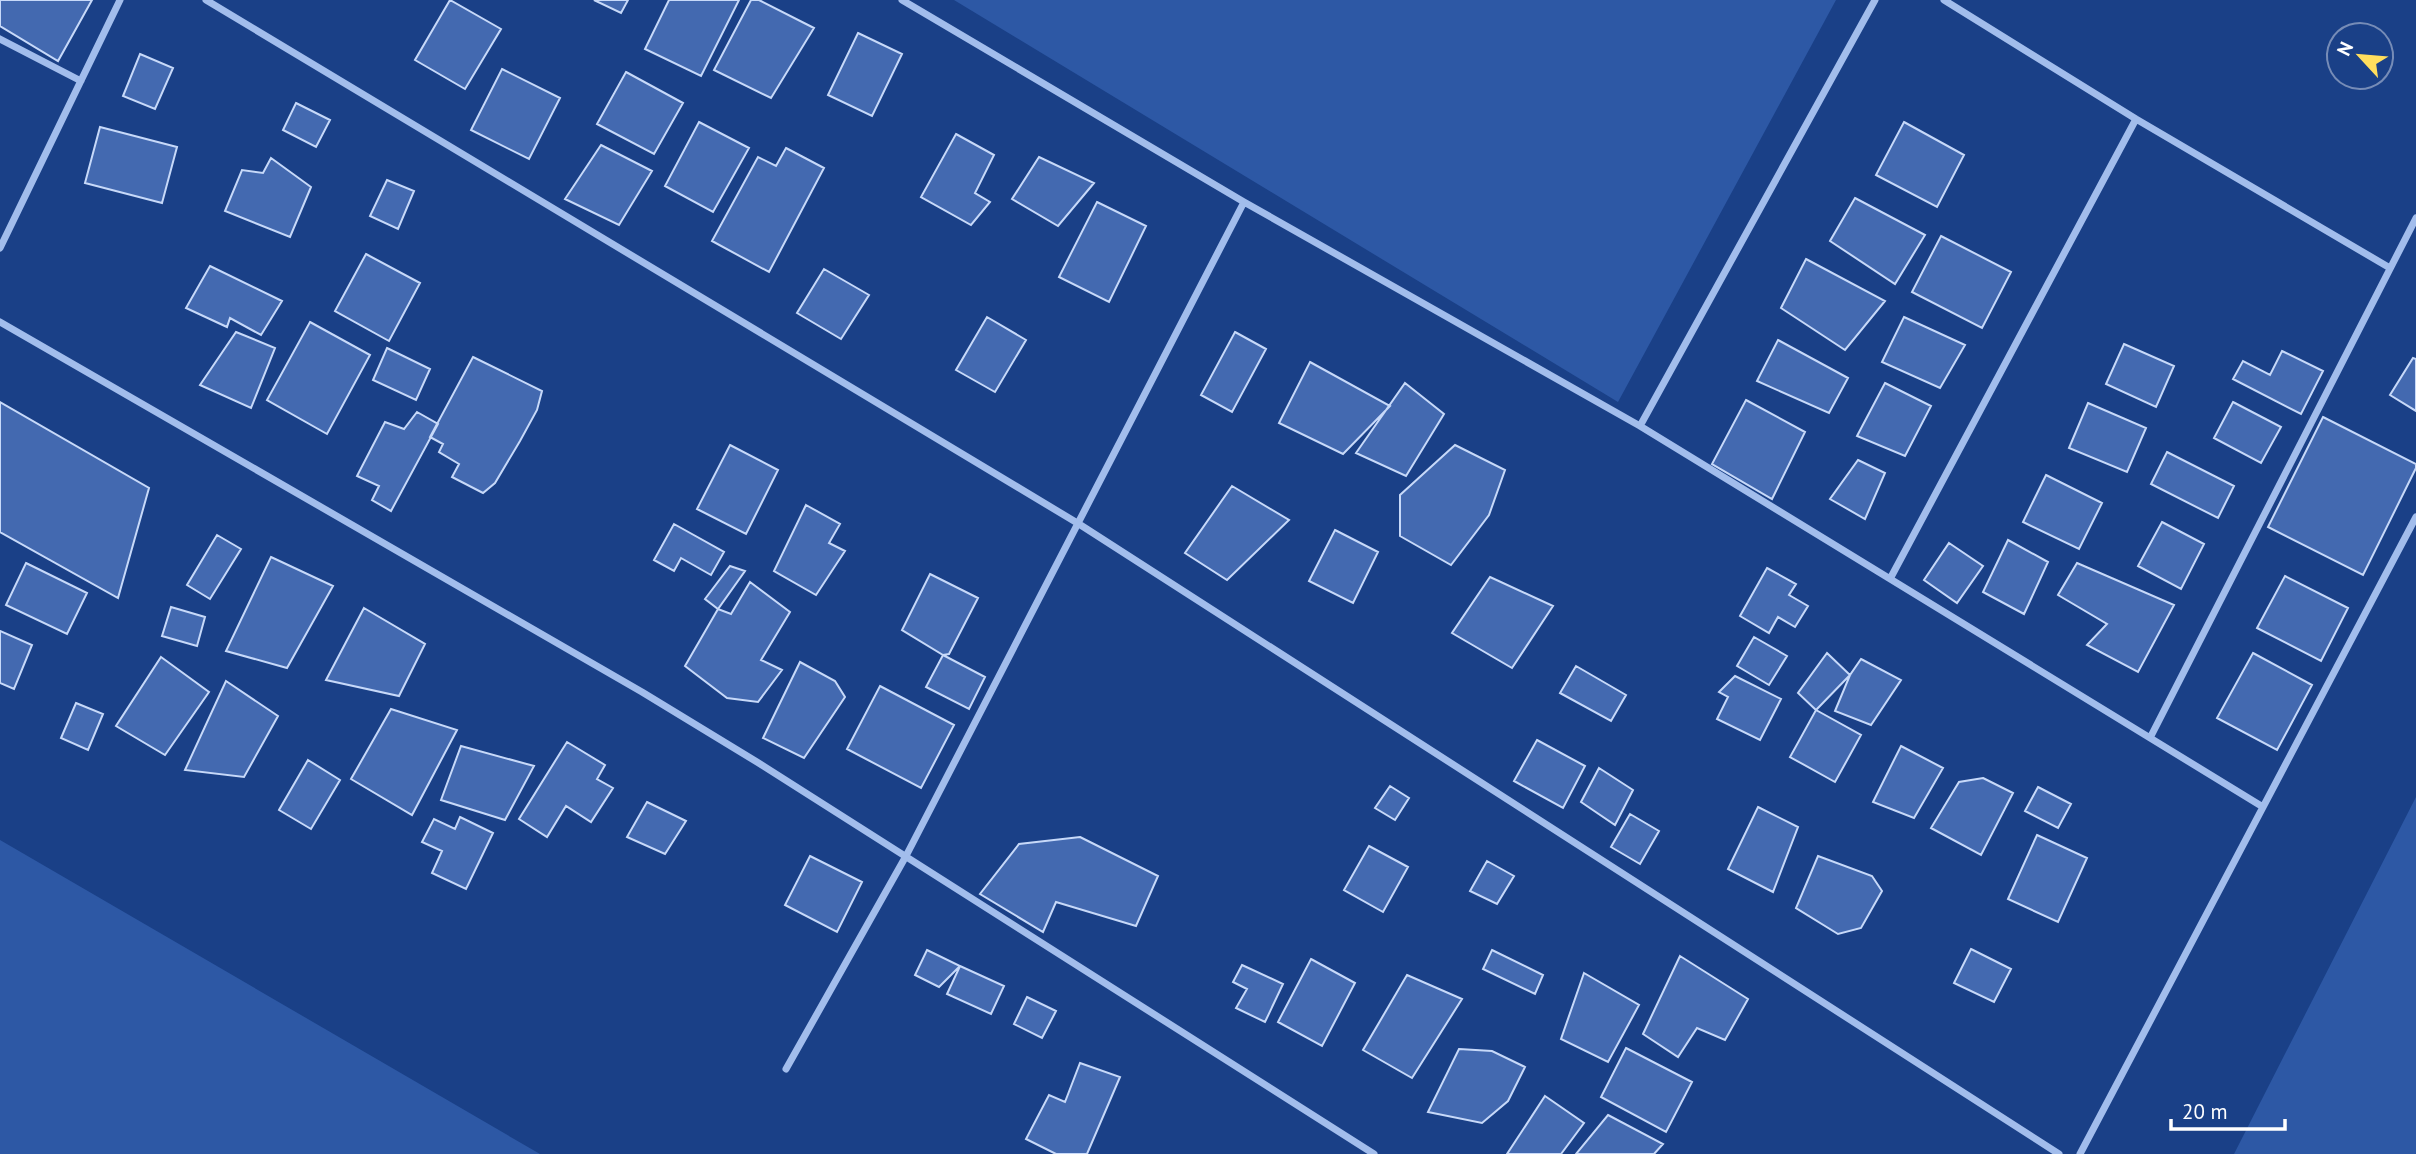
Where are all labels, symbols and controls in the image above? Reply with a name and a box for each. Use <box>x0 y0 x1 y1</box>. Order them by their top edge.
north arrow <box>2325 21 2395 91</box>
text: N <box>2331 38 2358 59</box>
scale bar <box>2171 1088 2285 1132</box>
text: 20 m <box>2182 1098 2228 1125</box>

